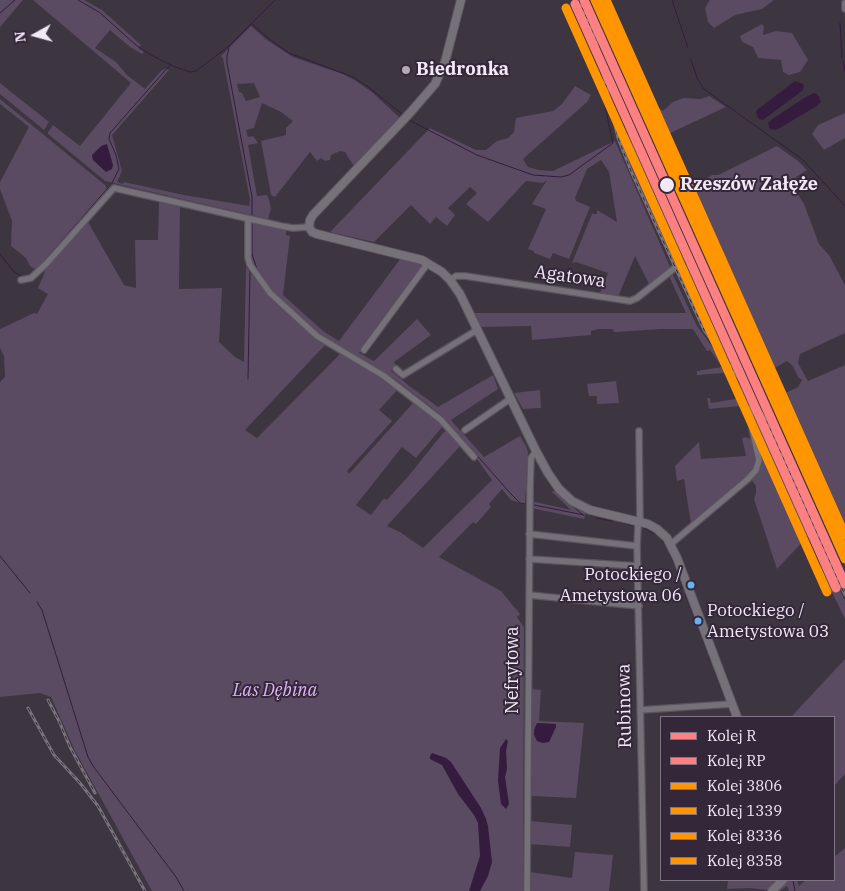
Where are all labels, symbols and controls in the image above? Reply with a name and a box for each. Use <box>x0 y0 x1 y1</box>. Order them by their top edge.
north arrow <box>10 10 60 60</box>
text: N <box>11 30 30 43</box>
place label: Biedronka <box>416 59 509 81</box>
marker: Biedronka <box>400 64 412 76</box>
place label: Rzeszów Załęże <box>680 174 818 196</box>
marker: Rzeszów Załęże <box>658 176 676 194</box>
street label: Agatowa <box>533 261 607 293</box>
place label: Potockiego / Ametystowa 06 <box>560 565 682 605</box>
marker: Potockiego / Ametystowa 06 <box>686 580 696 590</box>
place label: Potockiego / Ametystowa 03 <box>707 601 829 641</box>
marker: Potockiego / Ametystowa 03 <box>693 616 703 626</box>
street label: Nefrytowa <box>502 626 524 714</box>
street label: Rubinowa <box>613 663 637 749</box>
park label: Las Dębina <box>233 680 317 702</box>
legend <box>660 716 835 881</box>
text: Kolej R <box>707 726 756 745</box>
text: Kolej RP <box>707 751 766 770</box>
text: Kolej 3806 <box>707 776 782 795</box>
text: Kolej 1339 <box>707 801 782 820</box>
text: Kolej 8336 <box>707 826 782 845</box>
text: Kolej 8358 <box>707 851 782 870</box>

